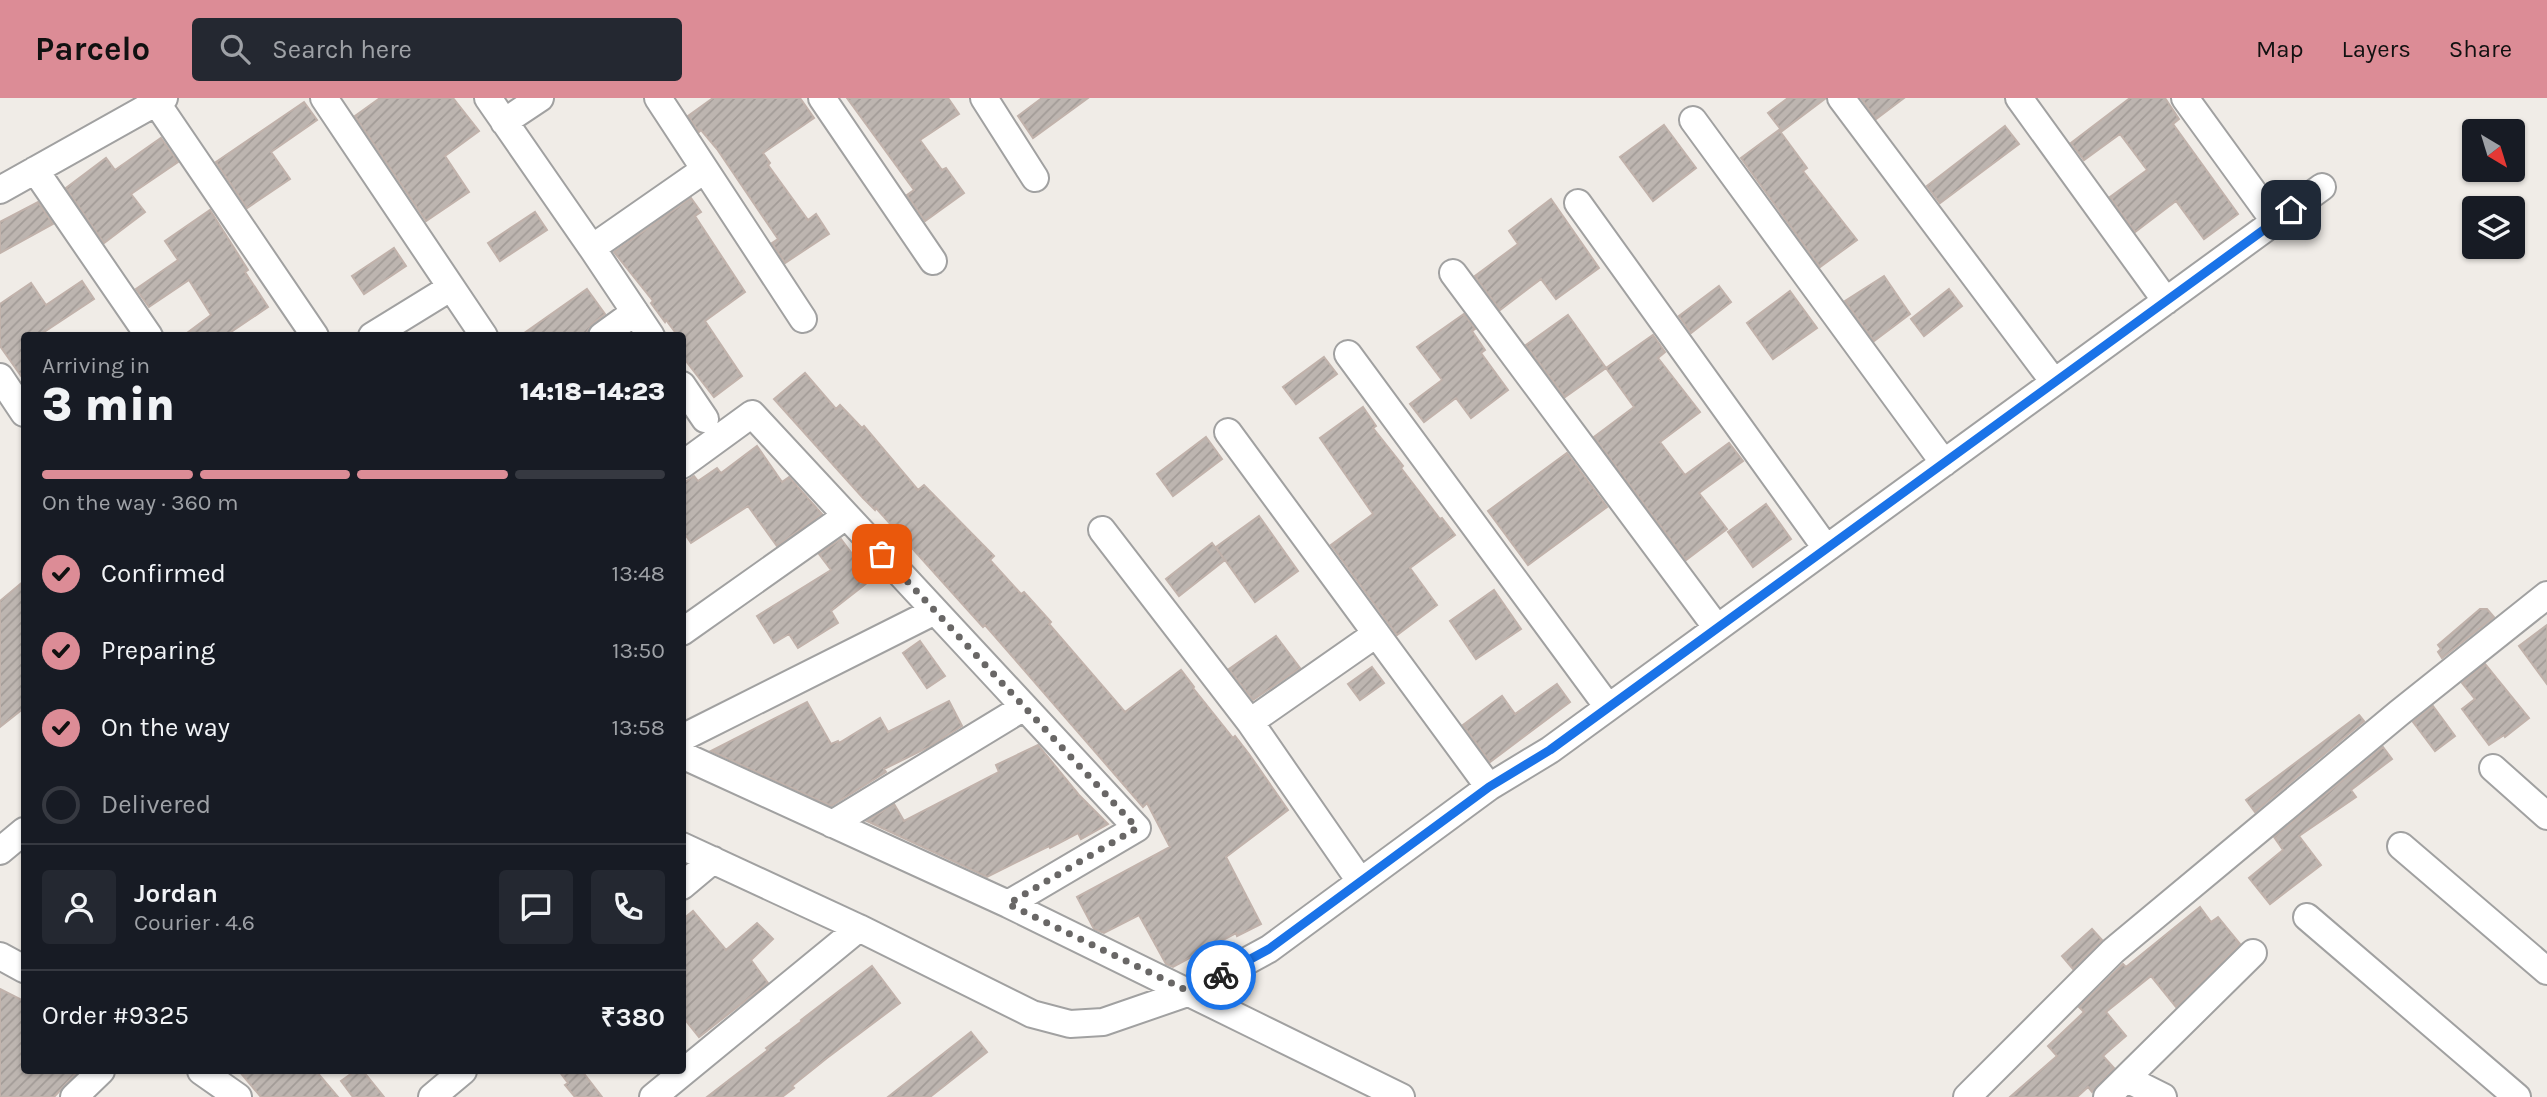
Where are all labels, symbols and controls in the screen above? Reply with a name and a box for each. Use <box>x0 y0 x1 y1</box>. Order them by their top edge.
search box <box>192 18 682 81</box>
text: Parcelo <box>35 30 150 68</box>
icon: search <box>216 30 254 68</box>
text: Search here <box>272 34 412 65</box>
text: Map <box>2256 35 2304 63</box>
text: Layers <box>2342 35 2411 63</box>
text: Share <box>2449 35 2512 63</box>
north arrow <box>2462 119 2525 182</box>
map controls <box>2462 119 2525 259</box>
pin <box>2261 180 2321 240</box>
icon: home <box>2272 191 2310 229</box>
button: layers <box>2462 196 2525 259</box>
text: Arriving in <box>42 352 150 379</box>
text: 14:18–14:23 <box>520 376 665 407</box>
text: 3 min <box>42 378 175 432</box>
text: On the way · 360 m <box>42 489 238 516</box>
pin <box>852 524 912 584</box>
icon: bag <box>863 535 901 573</box>
icon: check <box>42 555 80 593</box>
text: Confirmed <box>101 558 226 589</box>
text: 13:48 <box>612 560 665 587</box>
icon: check <box>42 632 80 670</box>
text: Preparing <box>101 635 215 666</box>
text: 13:50 <box>612 637 665 664</box>
icon: check <box>42 709 80 747</box>
text: On the way <box>101 712 230 743</box>
text: 13:58 <box>611 714 665 741</box>
text: Delivered <box>101 789 211 820</box>
button: person <box>42 870 116 944</box>
button: chat <box>499 870 573 944</box>
button: phone <box>591 870 665 944</box>
text: Jordan <box>134 878 218 909</box>
text: Courier · 4.6 <box>134 909 255 936</box>
courier <box>1186 940 1256 1010</box>
icon: bike <box>1202 956 1240 994</box>
text: Order #9325 <box>42 1000 189 1031</box>
text: ₹380 <box>601 1002 665 1033</box>

